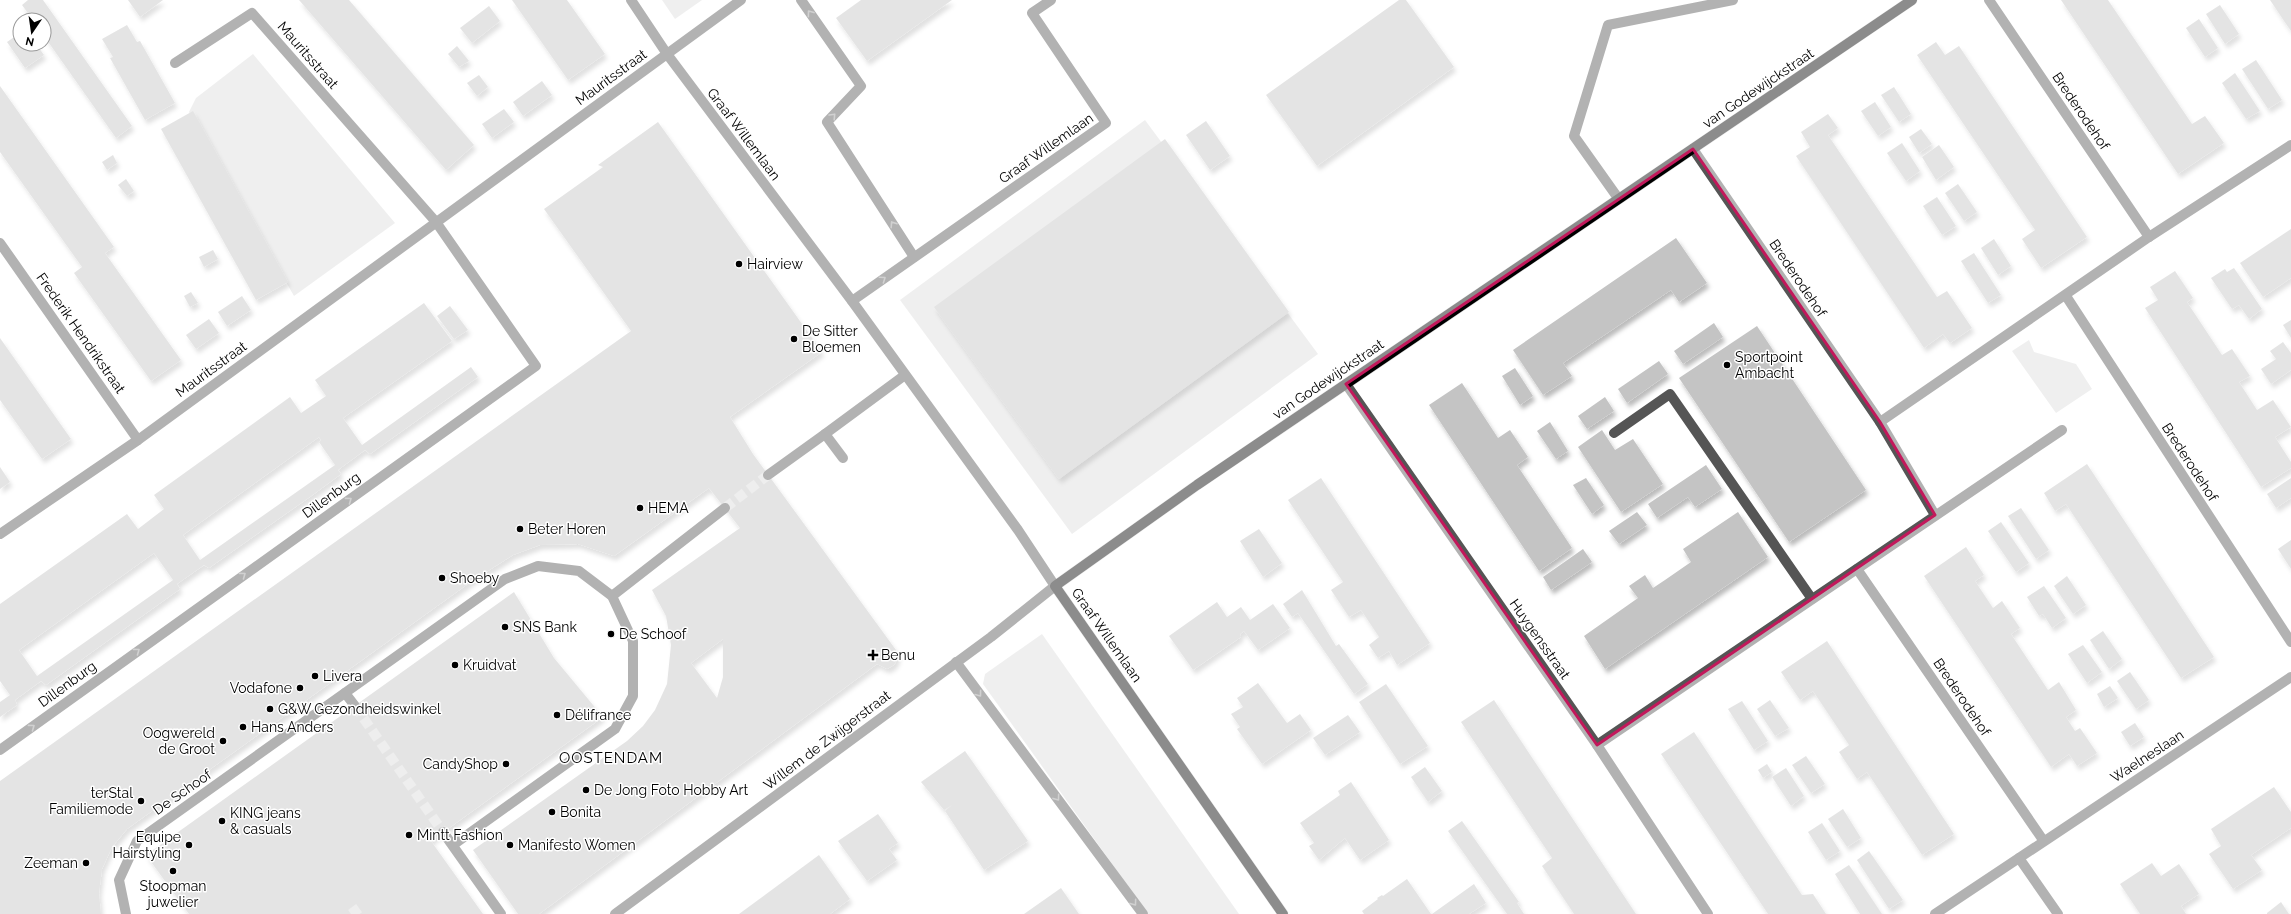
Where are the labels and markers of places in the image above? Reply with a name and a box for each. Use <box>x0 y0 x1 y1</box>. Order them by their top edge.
place label: Hairview <box>747 256 803 272</box>
marker: Hairview <box>734 259 744 269</box>
place label: De Sitter Bloemen <box>802 323 861 355</box>
marker: De Sitter Bloemen <box>789 334 799 344</box>
place label: Sportpoint Ambacht <box>1735 349 1803 381</box>
marker: Sportpoint Ambacht <box>1722 360 1732 370</box>
place label: HEMA <box>648 500 689 516</box>
marker: HEMA <box>635 503 645 513</box>
place label: Beter Horen <box>528 521 606 537</box>
marker: Beter Horen <box>515 524 525 534</box>
place label: Shoeby <box>450 570 500 586</box>
marker: Shoeby <box>437 573 447 583</box>
place label: SNS Bank <box>513 619 577 635</box>
marker: SNS Bank <box>500 622 510 632</box>
place label: De Schoof <box>619 626 688 642</box>
marker: De Schoof <box>606 629 616 639</box>
place label: Benu <box>881 647 915 663</box>
marker: Benu <box>868 650 878 660</box>
place label: Kruidvat <box>463 657 517 673</box>
marker: Kruidvat <box>450 660 460 670</box>
place label: Livera <box>323 668 362 684</box>
marker: Livera <box>310 671 320 681</box>
place label: Vodafone <box>230 680 292 696</box>
marker: Vodafone <box>295 683 305 693</box>
place label: G&W Gezondheidswinkel <box>278 701 441 717</box>
marker: G&W Gezondheidswinkel <box>265 704 275 714</box>
place label: Délifrance <box>565 707 631 723</box>
marker: Délifrance <box>552 710 562 720</box>
place label: Hans Anders <box>251 719 333 735</box>
marker: Hans Anders <box>238 722 248 732</box>
place label: Oogwereld de Groot <box>143 725 215 757</box>
marker: Oogwereld de Groot <box>218 736 228 746</box>
place label: CandyShop <box>423 756 498 772</box>
marker: CandyShop <box>501 759 511 769</box>
place label: De Jong Foto Hobby Art <box>594 782 749 798</box>
place label: terStal Familiemode <box>49 785 133 817</box>
marker: De Jong Foto Hobby Art <box>581 785 591 795</box>
marker: terStal Familiemode <box>136 796 146 806</box>
place label: Bonita <box>560 804 601 820</box>
place label: KING jeans & casuals <box>230 805 301 837</box>
marker: Bonita <box>547 807 557 817</box>
marker: KING jeans & casuals <box>217 816 227 826</box>
place label: Mintt Fashion <box>417 827 503 843</box>
place label: Equipe Hairstyling <box>112 829 181 861</box>
marker: Mintt Fashion <box>404 830 414 840</box>
place label: Manifesto Women <box>518 837 636 853</box>
marker: Equipe Hairstyling <box>184 840 194 850</box>
marker: Manifesto Women <box>505 840 515 850</box>
place label: Zeeman <box>24 855 78 871</box>
marker: Zeeman <box>81 858 91 868</box>
marker: Stoopman juwelier <box>168 866 178 876</box>
place label: Stoopman juwelier <box>140 878 206 910</box>

